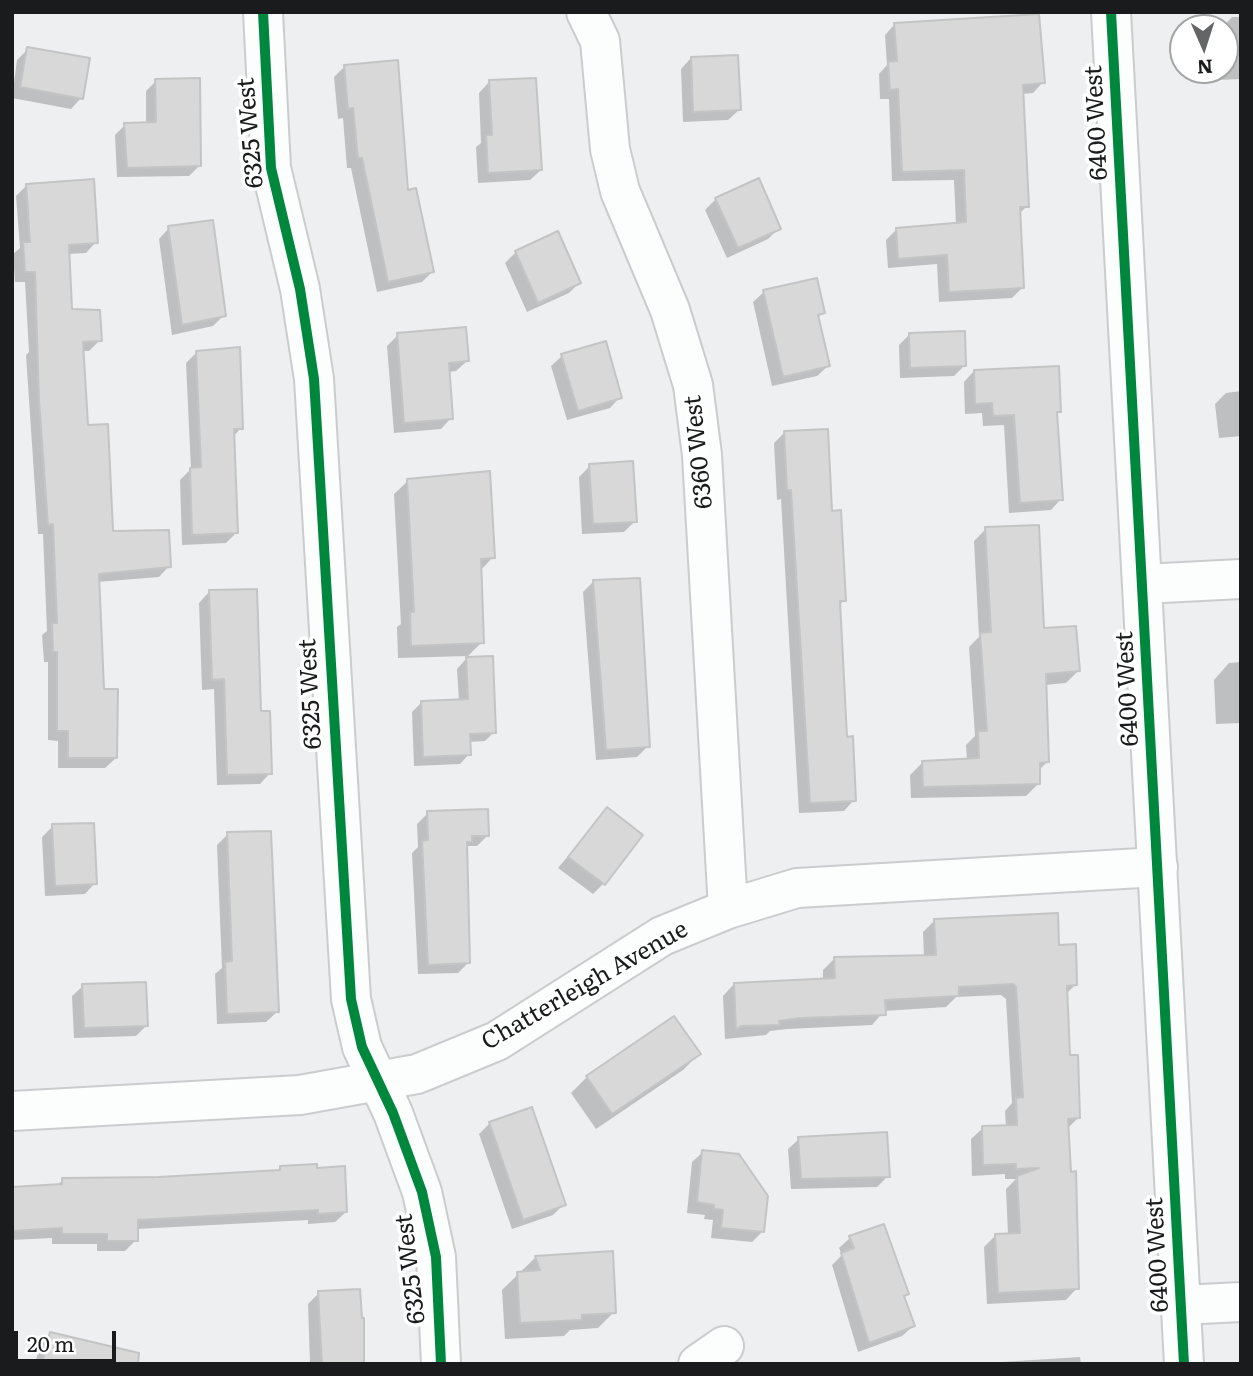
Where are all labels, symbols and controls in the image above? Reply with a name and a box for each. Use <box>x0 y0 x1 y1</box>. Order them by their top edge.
north arrow <box>1169 14 1239 84</box>
text: N <box>1196 54 1214 82</box>
street label: 6400 West <box>1080 65 1114 181</box>
street label: 6325 West <box>232 77 270 189</box>
street label: 6360 West <box>679 394 719 510</box>
street label: 6400 West <box>1111 631 1145 747</box>
street label: 6325 West <box>294 638 328 750</box>
street label: Chatterleigh Avenue <box>477 915 693 1057</box>
street label: 6400 West <box>1141 1197 1175 1313</box>
street label: 6325 West <box>390 1212 432 1326</box>
scale bar <box>18 1316 119 1360</box>
text: 20 m <box>27 1327 74 1358</box>

